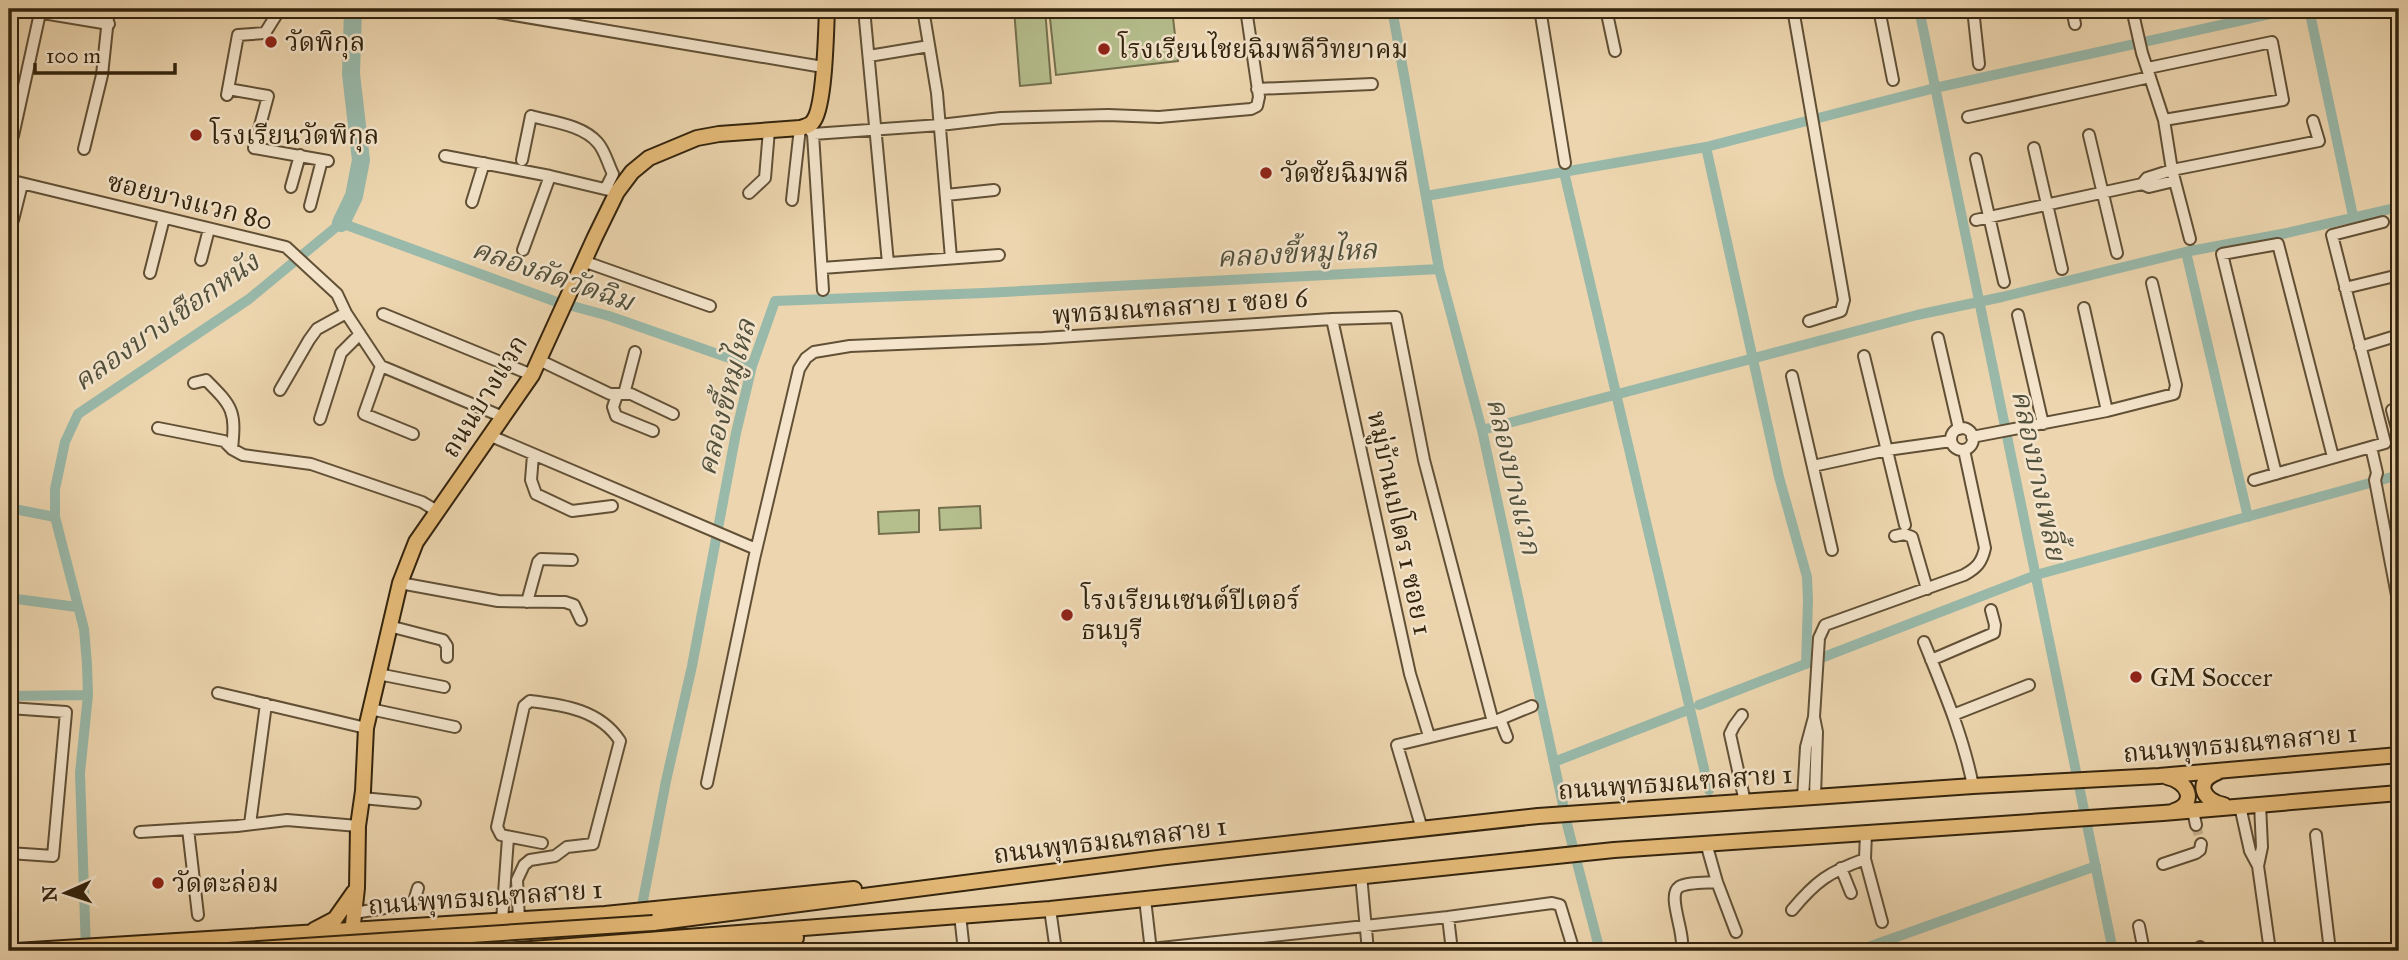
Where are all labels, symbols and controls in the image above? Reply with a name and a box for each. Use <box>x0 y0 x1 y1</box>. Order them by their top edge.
place label: วัดพิกุล <box>285 26 365 60</box>
place label: โรงเรียนไชยฉิมพลีวิทยาคม <box>1117 31 1408 65</box>
scale bar <box>35 32 175 76</box>
marker: วัดพิกุล <box>263 34 279 50</box>
marker: โรงเรียนไชยฉิมพลีวิทยาคม <box>1096 41 1112 57</box>
text: 100 m <box>46 43 101 69</box>
place label: โรงเรียนวัดพิกุล <box>209 117 379 153</box>
marker: โรงเรียนวัดพิกุล <box>188 127 204 143</box>
place label: วัดชัยฉิมพลี <box>1280 157 1409 189</box>
street label: ซอยบางแวก 80 <box>104 165 276 237</box>
marker: วัดชัยฉิมพลี <box>1258 165 1274 181</box>
water label: คลองขี้หมูไหล <box>1216 228 1379 276</box>
water label: คลองลัดวัดฉิม <box>468 231 640 320</box>
water label: คลองบางเชือกหนัง <box>66 243 267 398</box>
street label: พุทธมณฑลสาย 1 ซอย 6 <box>1051 281 1310 333</box>
water label: คลองขี้หมูไหล <box>685 313 765 479</box>
street label: ถนนบางแวก <box>434 329 534 463</box>
water label: คลองบางเพลี้ย <box>2004 386 2078 566</box>
water label: คลองบางแวก <box>1479 394 1549 559</box>
street label: หมู่บ้านเปโตร 1 ซอย 1 <box>1359 408 1441 638</box>
place label: โรงเรียนเซนต์ปีเตอร์ ธนบุรี <box>1080 582 1300 648</box>
marker: โรงเรียนเซนต์ปีเตอร์ ธนบุรี <box>1059 607 1075 623</box>
place label: GM Soccer <box>2150 661 2272 693</box>
marker: GM Soccer <box>2128 669 2144 685</box>
street label: ถนนพุทธมณฑลสาย 1 <box>2122 717 2359 771</box>
street label: ถนนพุทธมณฑลสาย 1 <box>1557 758 1794 808</box>
street label: ถนนพุทธมณฑลสาย 1 <box>991 810 1229 872</box>
north arrow <box>32 858 102 928</box>
place label: วัดตะล่อม <box>172 867 279 899</box>
street label: ถนนพุทธมณฑลสาย 1 <box>367 873 604 923</box>
marker: วัดตะล่อม <box>150 875 166 891</box>
text: N <box>38 885 61 903</box>

